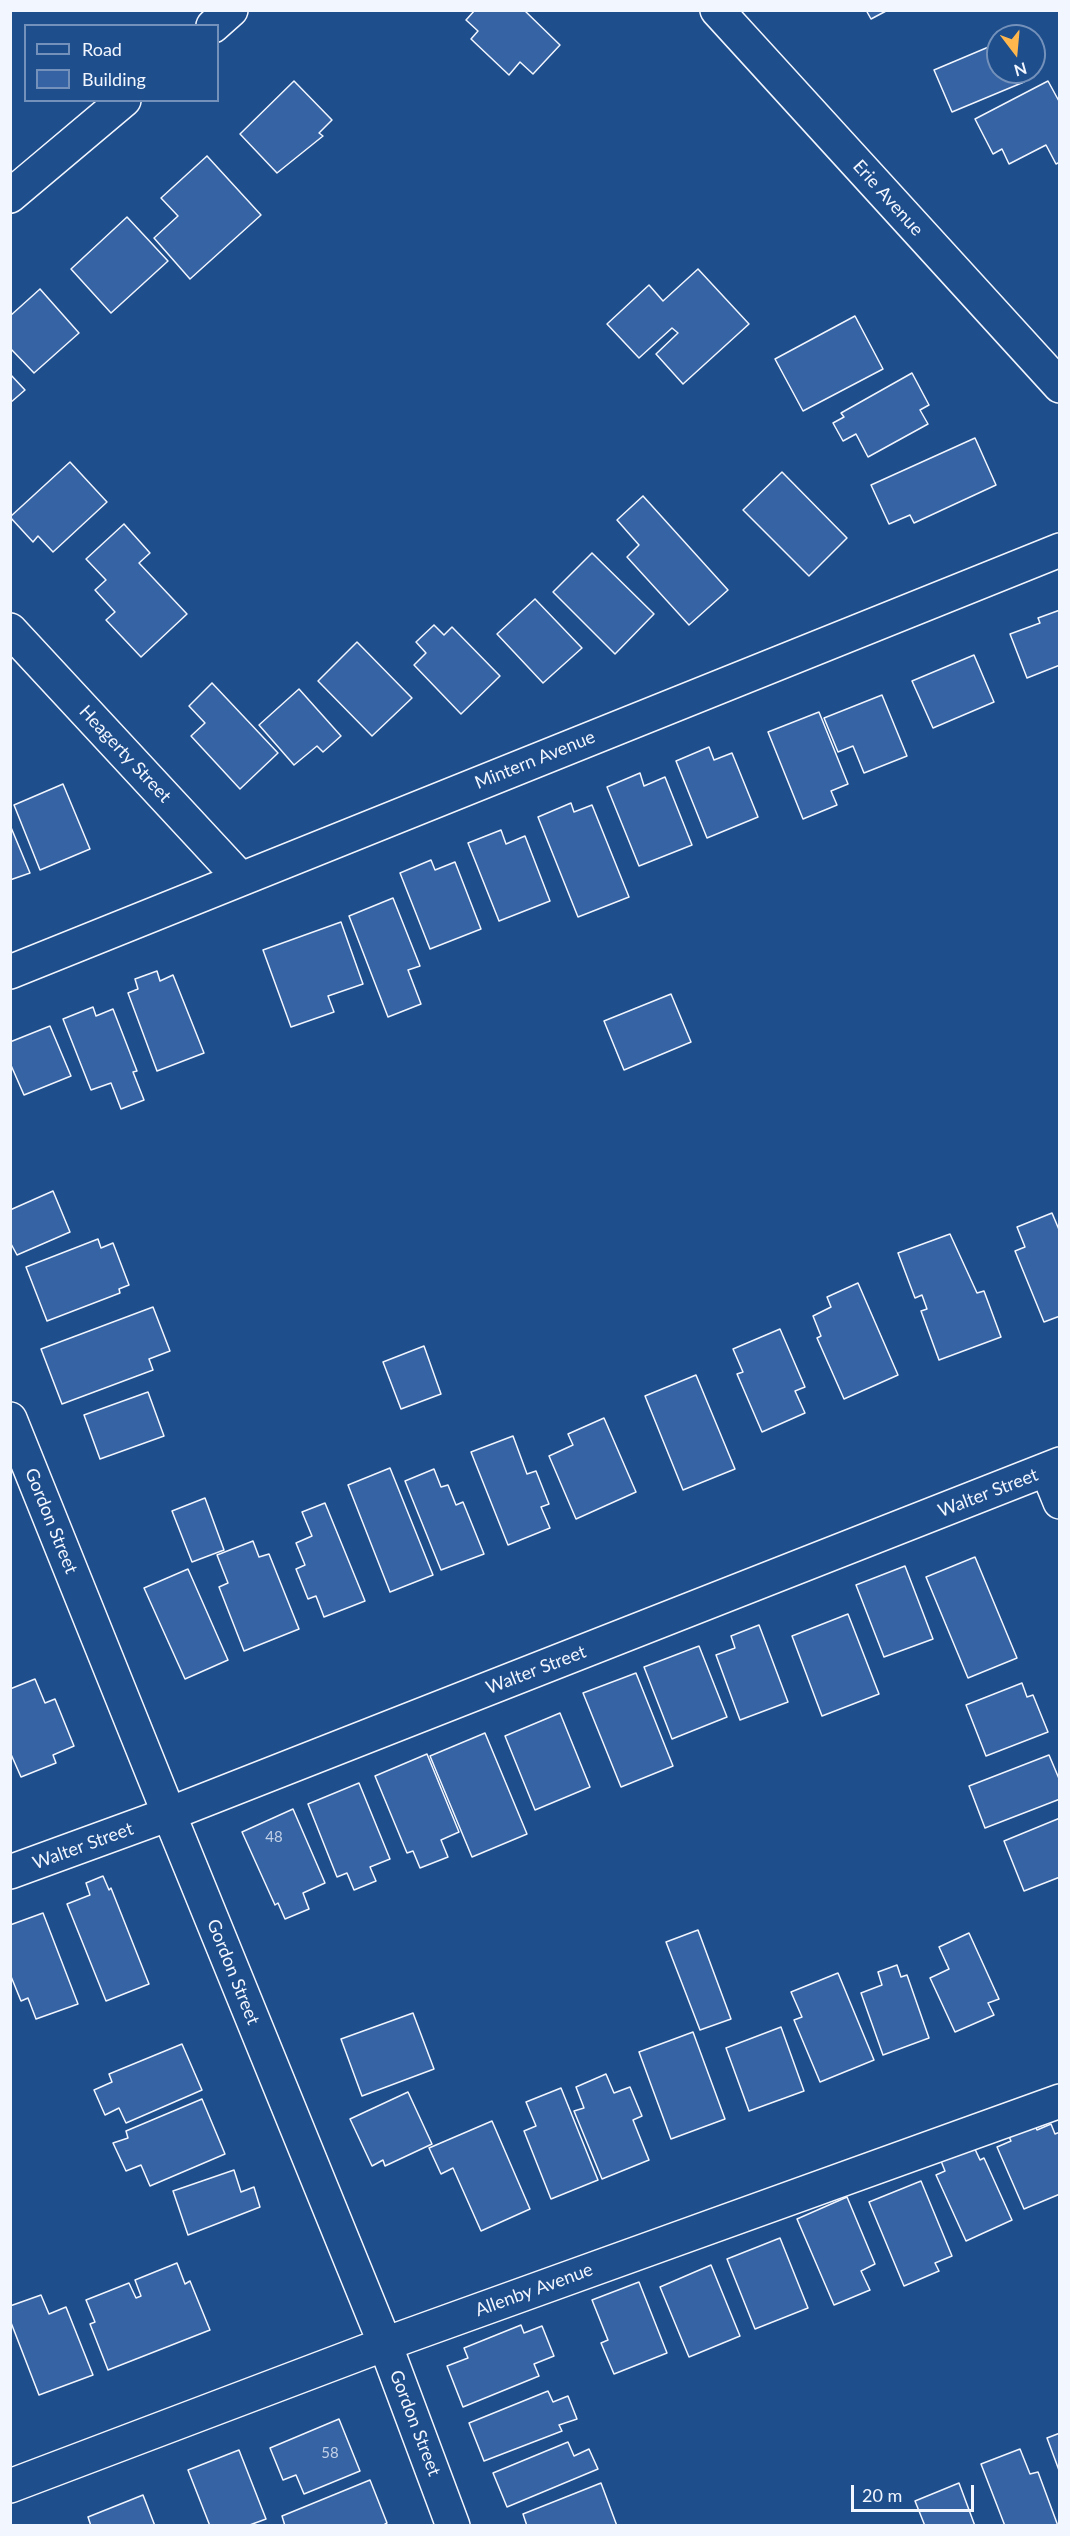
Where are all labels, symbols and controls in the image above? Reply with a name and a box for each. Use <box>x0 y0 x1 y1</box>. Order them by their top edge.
legend <box>24 24 219 102</box>
north arrow <box>986 24 1046 84</box>
text: Road <box>82 38 122 60</box>
text: N <box>1012 59 1029 81</box>
text: Building <box>82 68 146 90</box>
street label: Erie Avenue <box>848 156 928 240</box>
street label: Heagerty Street <box>75 701 175 807</box>
street label: Mintern Avenue <box>472 726 598 794</box>
street label: Walter Street <box>935 1464 1041 1522</box>
street label: Gordon Street <box>20 1465 82 1577</box>
street label: Walter Street <box>483 1641 589 1699</box>
street label: Walter Street <box>30 1818 136 1874</box>
house number: 48 <box>265 1828 283 1846</box>
street label: Gordon Street <box>202 1916 264 2028</box>
street label: Allenby Avenue <box>472 2259 596 2321</box>
street label: Gordon Street <box>385 2367 445 2479</box>
house number: 58 <box>321 2444 339 2462</box>
scale bar <box>854 2473 977 2511</box>
text: 20 m <box>862 2484 902 2506</box>

